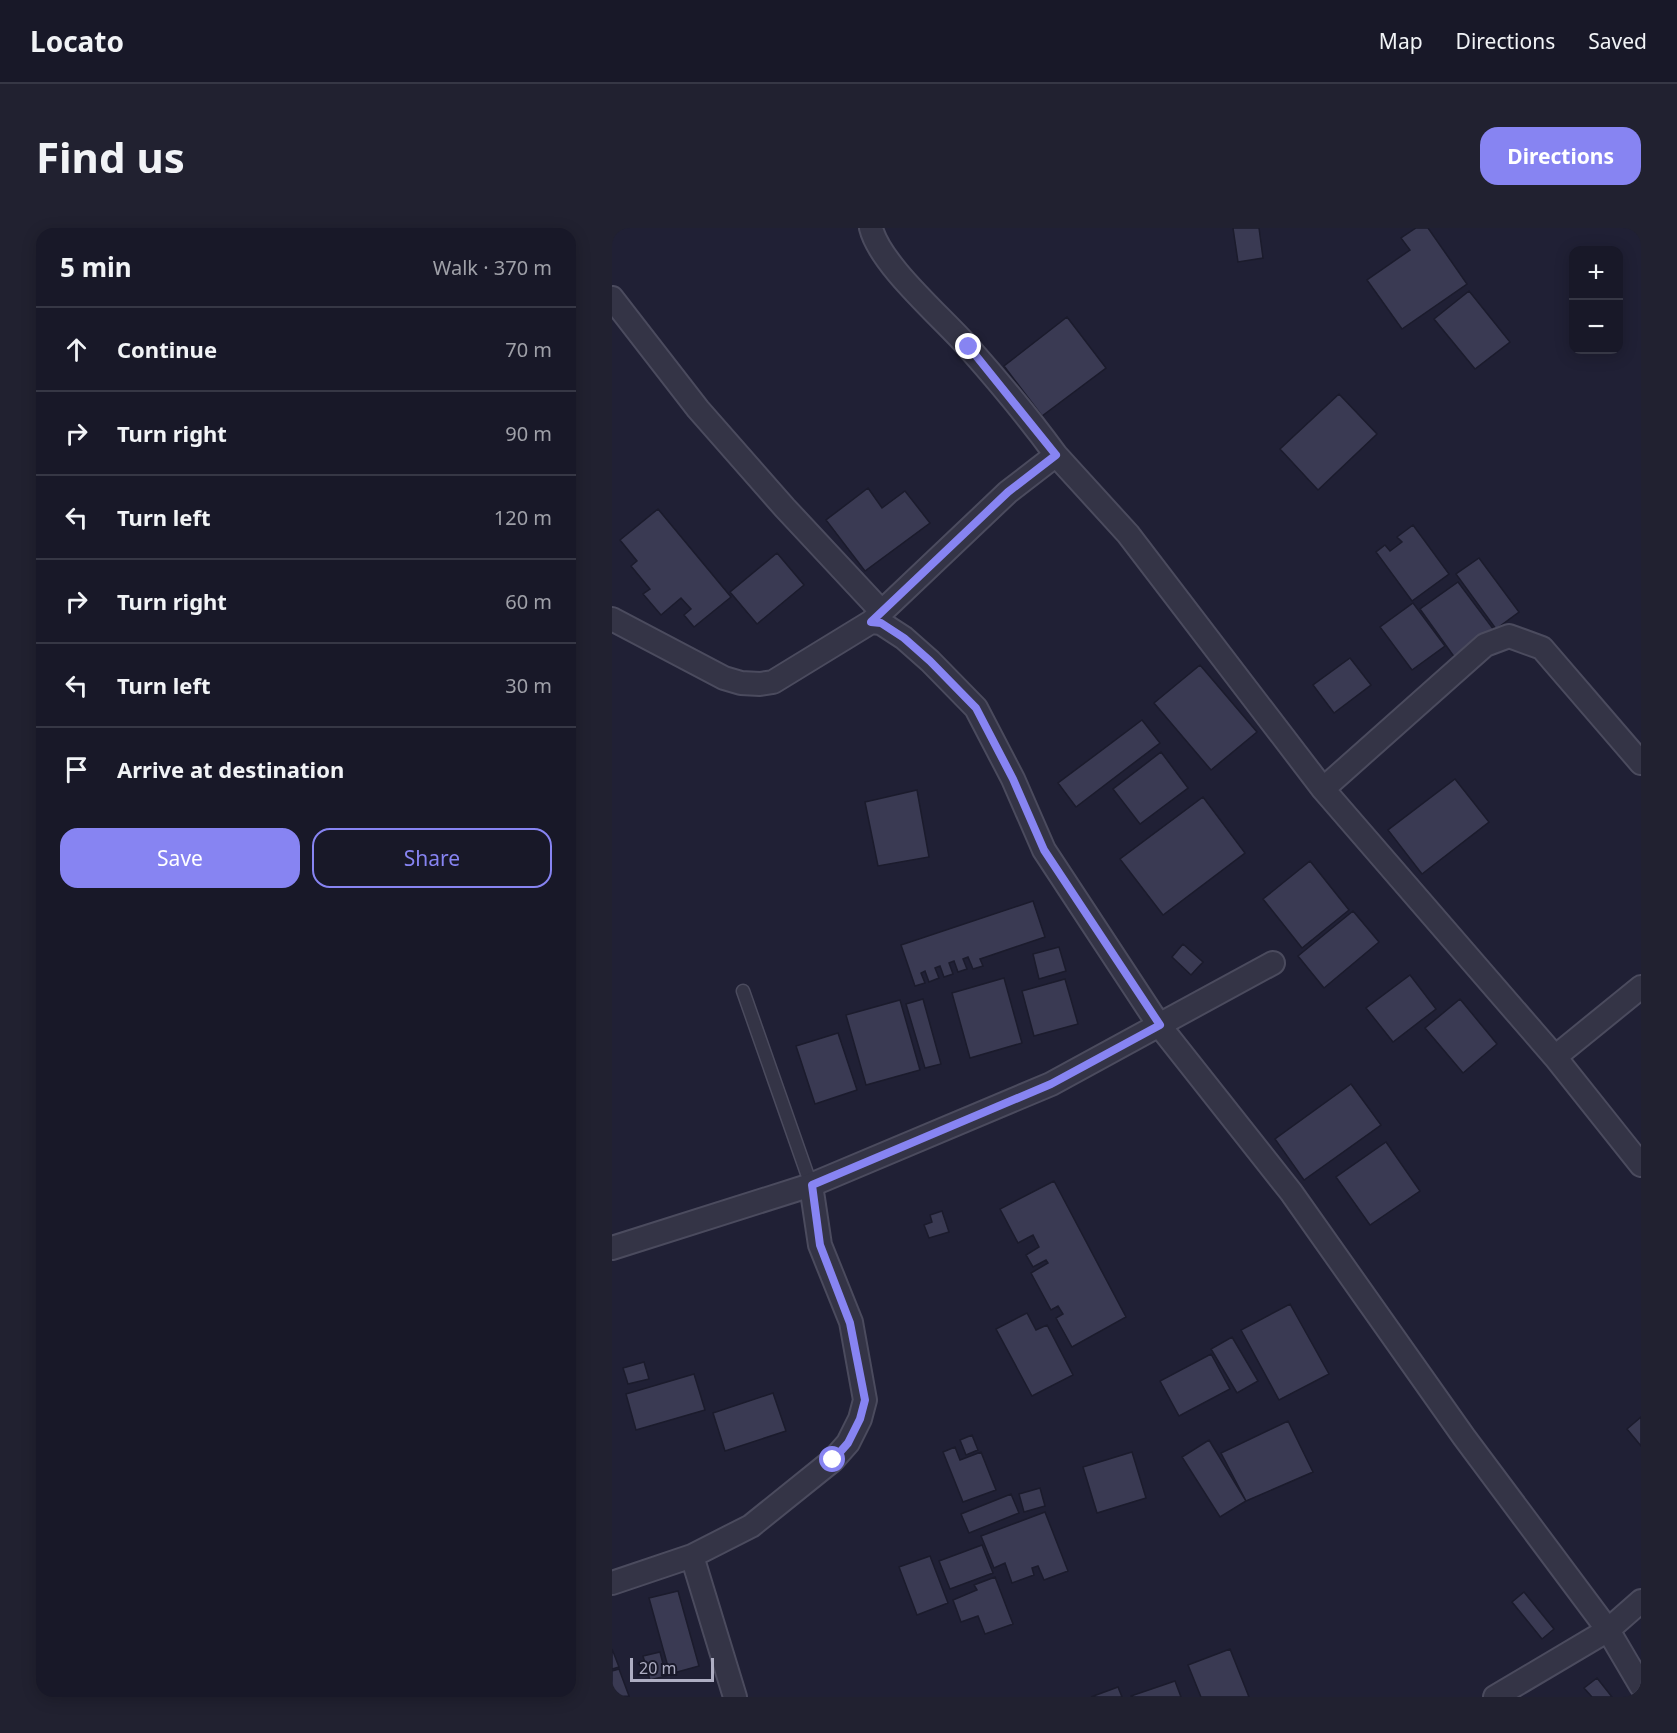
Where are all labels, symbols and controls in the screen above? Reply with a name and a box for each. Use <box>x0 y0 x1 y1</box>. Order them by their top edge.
text: Locato <box>30 22 124 60</box>
text: Map <box>1379 27 1423 55</box>
text: Directions <box>1456 27 1555 55</box>
text: Saved <box>1588 27 1647 55</box>
button: Directions <box>1480 127 1641 185</box>
text: Find us <box>36 128 185 185</box>
map controls <box>1569 246 1623 354</box>
button: + <box>1569 246 1623 300</box>
text: 5 min <box>60 249 132 285</box>
text: Walk · 370 m <box>433 254 552 281</box>
button: − <box>1569 300 1623 354</box>
icon: ahead <box>60 333 93 366</box>
route end <box>955 333 981 359</box>
text: Continue <box>117 334 217 364</box>
text: 70 m <box>505 336 552 363</box>
icon: right <box>60 417 93 450</box>
text: Turn right <box>117 418 227 448</box>
text: 90 m <box>505 420 552 447</box>
icon: left <box>60 501 93 534</box>
text: Turn left <box>117 502 211 532</box>
text: 120 m <box>494 504 552 531</box>
icon: right <box>60 585 93 618</box>
text: Turn right <box>117 586 227 616</box>
text: 60 m <box>505 588 552 615</box>
icon: left <box>60 669 93 702</box>
text: Turn left <box>117 670 211 700</box>
text: 30 m <box>505 672 552 699</box>
icon: arrive <box>60 753 93 786</box>
text: Arrive at destination <box>117 754 344 784</box>
button: Save <box>60 828 300 888</box>
button: Share <box>312 828 552 888</box>
route start <box>819 1446 845 1472</box>
scale bar <box>630 1655 714 1682</box>
text: 20 m <box>639 1657 676 1679</box>

